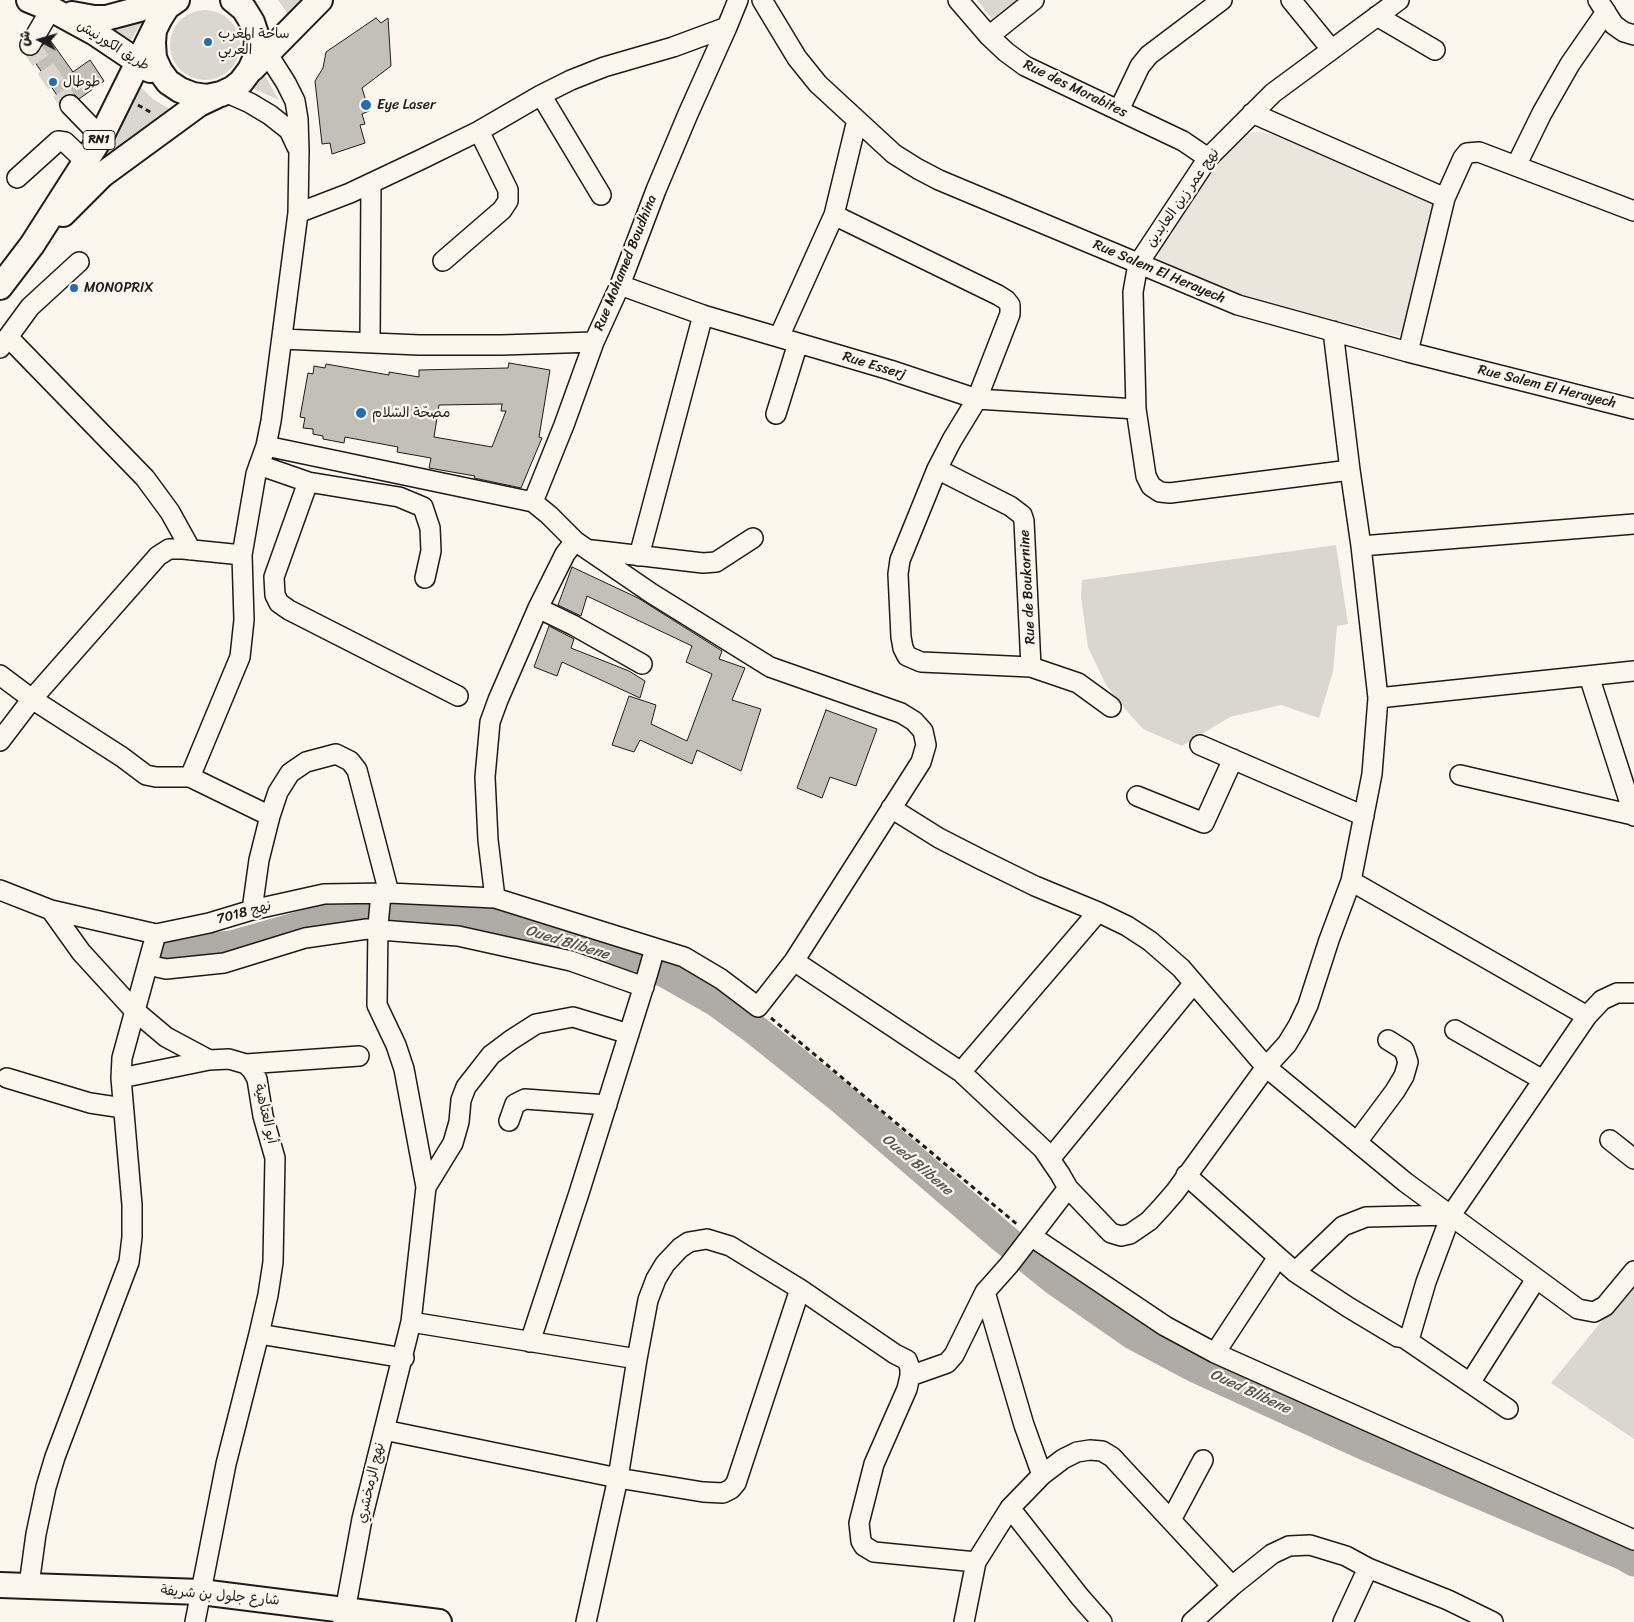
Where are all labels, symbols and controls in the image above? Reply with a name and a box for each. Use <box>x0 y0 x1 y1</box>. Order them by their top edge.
north arrow <box>15 15 65 65</box>
street label: طريق الكورنيش <box>74 17 152 75</box>
place label: ساحة المغرب العربي <box>218 26 290 58</box>
text: ش <box>11 29 38 47</box>
marker: ساحة المغرب العربي <box>202 36 214 48</box>
street label: Rue des Morabites <box>1020 57 1130 121</box>
place label: طوطال <box>63 74 100 90</box>
marker: طوطال <box>47 76 59 88</box>
place label: Eye Laser <box>377 97 436 113</box>
marker: Eye Laser <box>359 98 373 112</box>
road number: RN1 <box>83 130 115 150</box>
street label: نهج عمر زين العابدين <box>1143 145 1223 251</box>
street label: Rue Mohamed Boudhina <box>591 193 661 333</box>
street label: Rue Salem El Herayech <box>1090 237 1228 307</box>
place label: MONOPRIX <box>84 280 153 296</box>
marker: MONOPRIX <box>68 282 80 294</box>
street label: Rue Esserj <box>840 348 908 384</box>
street label: Rue Salem El Herayech <box>1476 362 1618 412</box>
place label: مصحّة السّلام <box>372 405 450 421</box>
marker: مصحّة السّلام <box>354 406 368 420</box>
street label: Rue de Boukornine <box>1017 529 1039 645</box>
street label: نهج 7018 <box>215 898 273 928</box>
water label: Oued Blibene <box>523 922 611 964</box>
street label: أبو العتاهية <box>250 1082 280 1146</box>
water label: Oued Blibene <box>878 1130 956 1200</box>
water label: Oued Blibene <box>1207 1366 1293 1418</box>
street label: نهج الزمخشري <box>354 1441 388 1525</box>
street label: شارع جلول بن شريفة <box>160 1582 280 1610</box>

